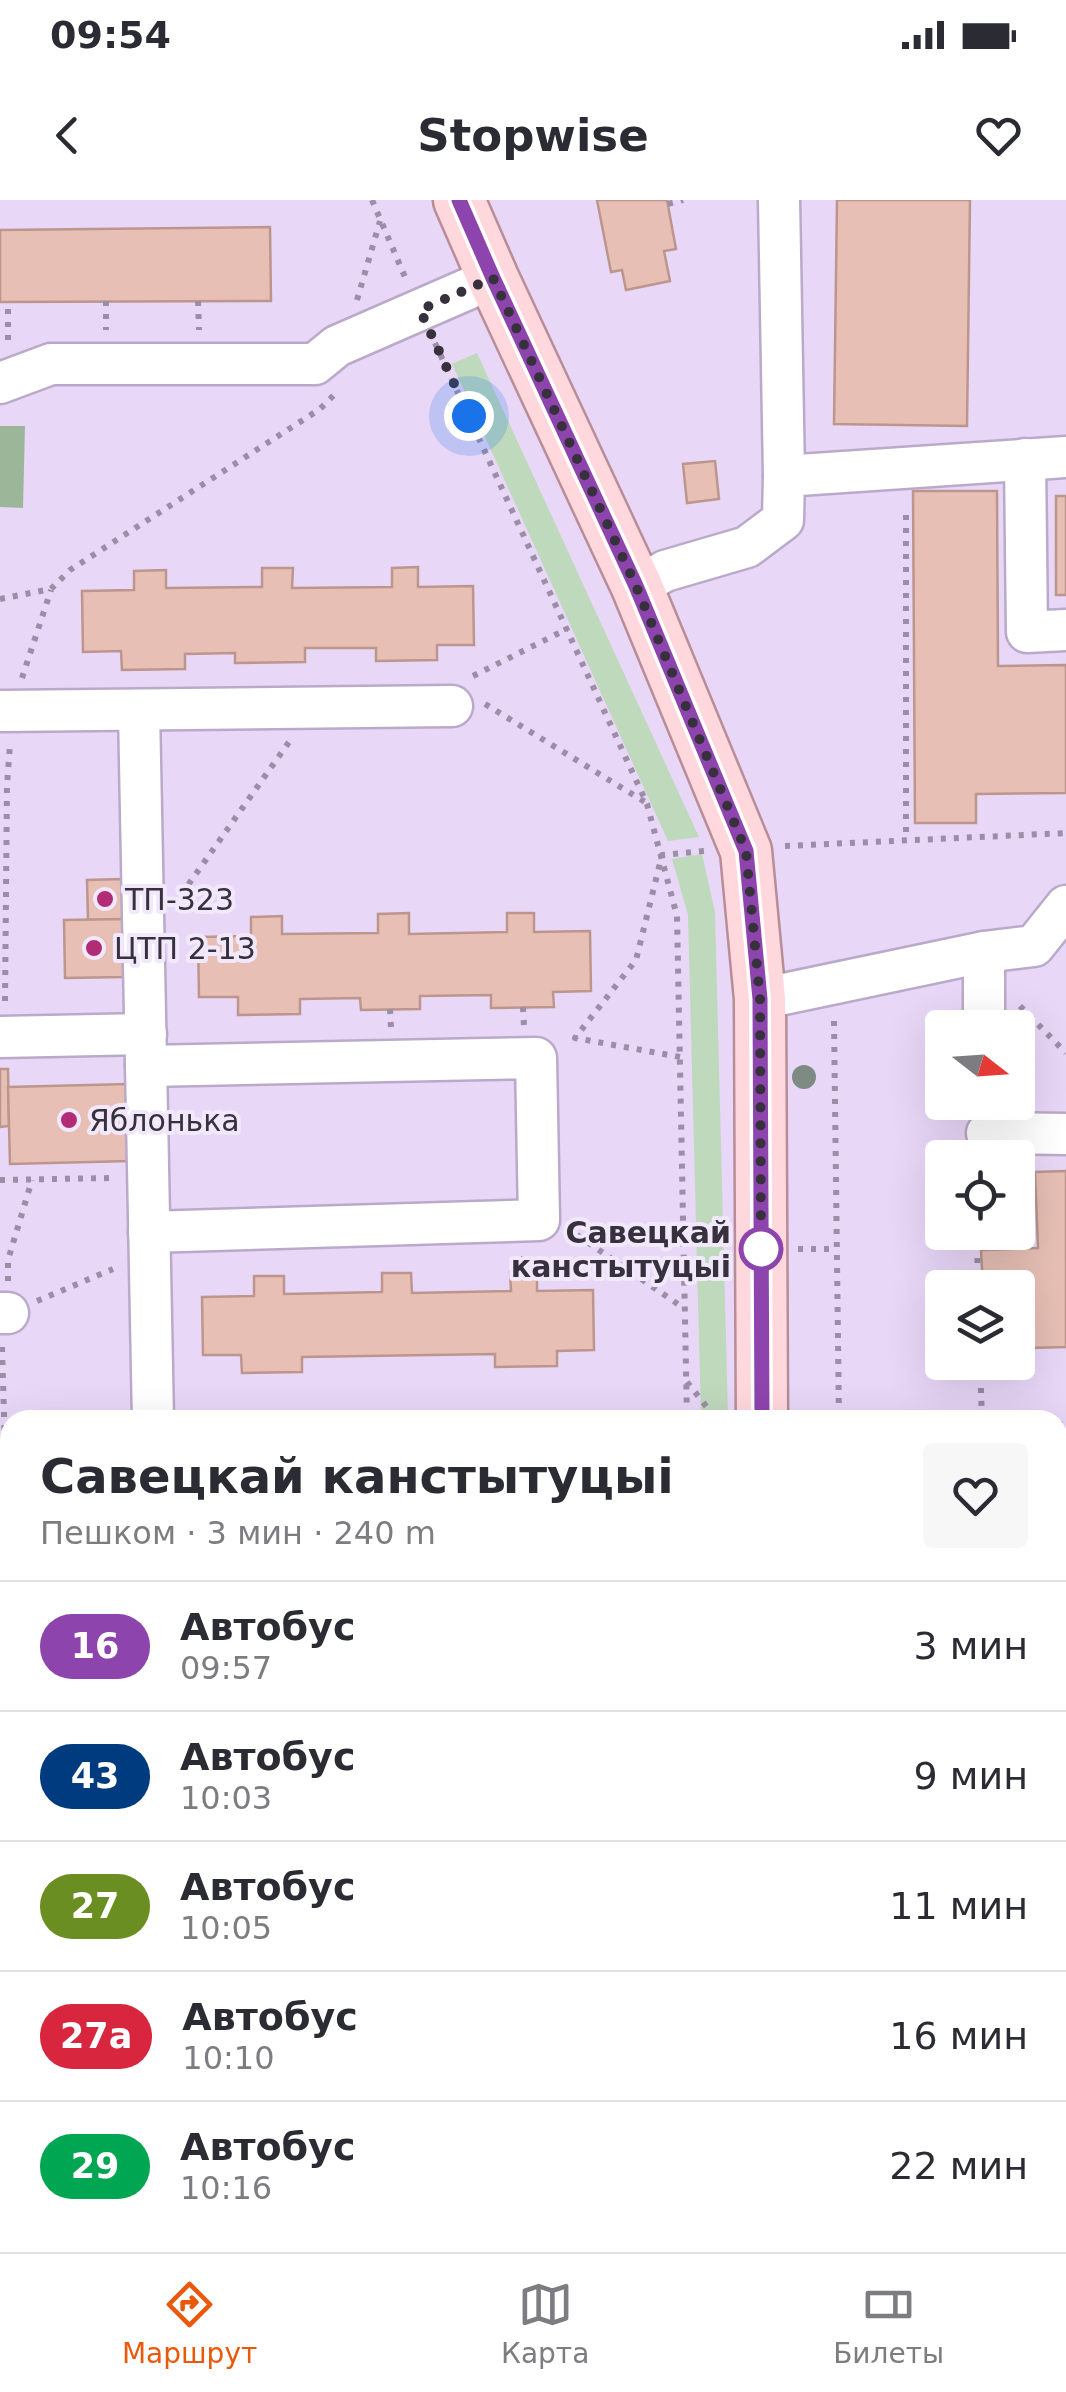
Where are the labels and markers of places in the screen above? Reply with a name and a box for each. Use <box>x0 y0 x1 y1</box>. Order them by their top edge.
place label: ТП-323 <box>124 882 234 917</box>
marker: ТП-323 <box>94 888 116 910</box>
place label: ЦТП 2-13 <box>114 931 256 966</box>
marker: ЦТП 2-13 <box>83 937 105 959</box>
place label: Яблонька <box>89 1103 240 1138</box>
marker: Яблонька <box>58 1109 80 1131</box>
place label: Савецкай канстытуцыі <box>511 1215 731 1284</box>
marker: Савецкай канстытуцыі <box>740 1228 782 1270</box>

